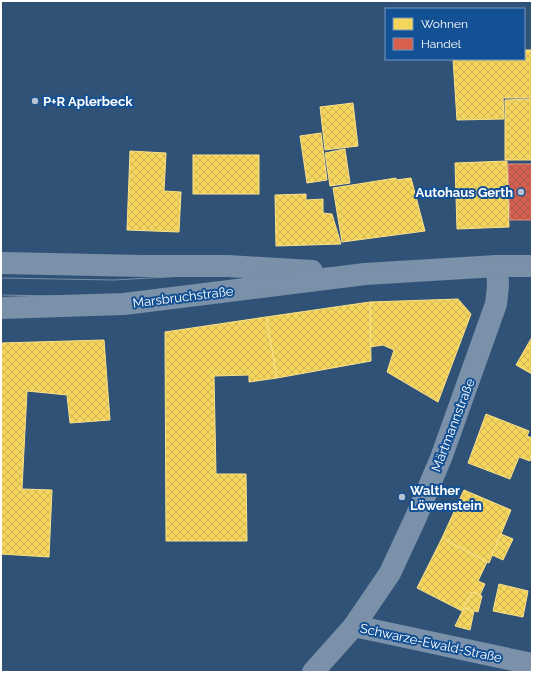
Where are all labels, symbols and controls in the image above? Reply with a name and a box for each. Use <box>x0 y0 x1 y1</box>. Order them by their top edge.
legend <box>385 8 525 60</box>
text: Wohnen <box>421 17 468 31</box>
text: Handel <box>421 37 462 51</box>
place label: P+R Aplerbeck <box>43 94 133 109</box>
marker: P+R Aplerbeck <box>30 96 40 106</box>
place label: Autohaus Gerth <box>416 185 513 200</box>
marker: Autohaus Gerth <box>516 187 526 197</box>
street label: Marsbruchstraße <box>132 283 235 311</box>
street label: Märtmannstraße <box>428 376 478 474</box>
place label: Walther Löwenstein <box>410 483 482 513</box>
marker: Walther Löwenstein <box>397 492 407 502</box>
street label: Schwarze-Ewald-Straße <box>359 621 504 665</box>

